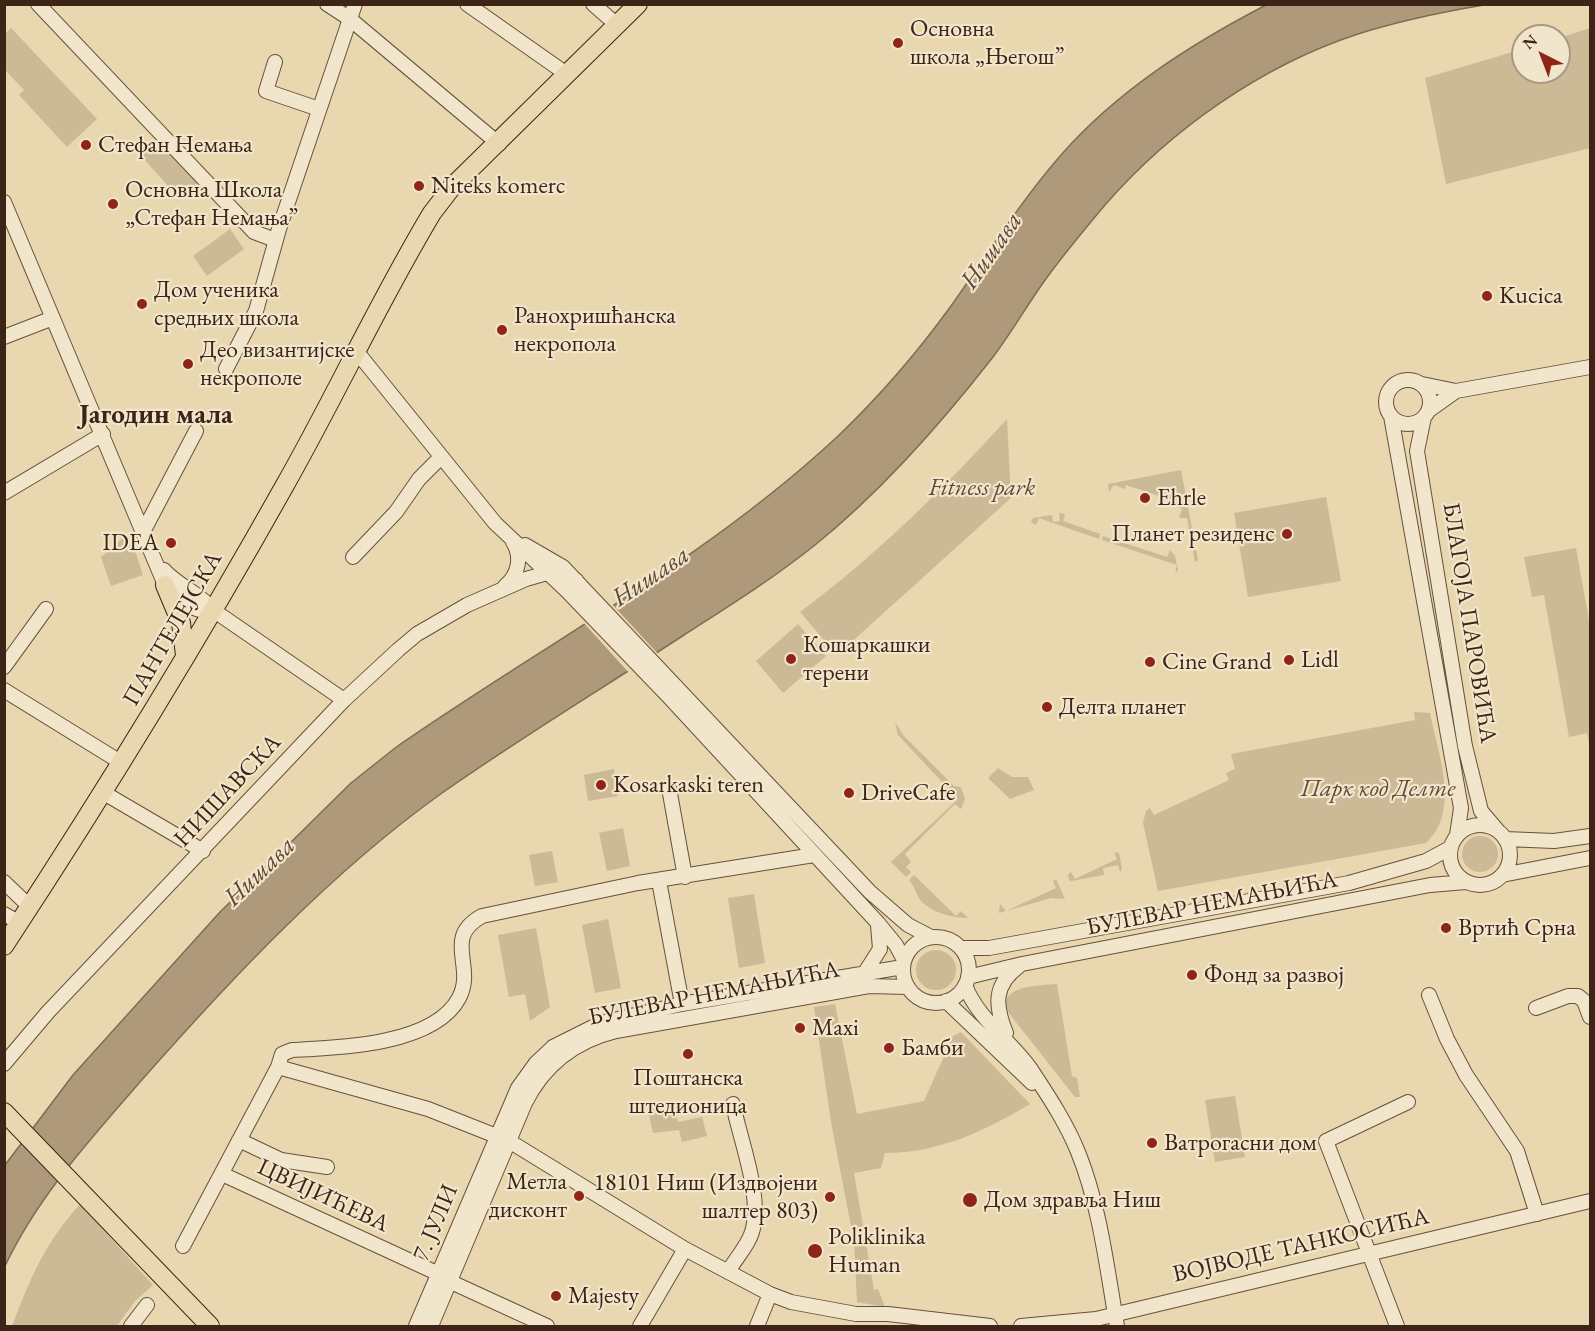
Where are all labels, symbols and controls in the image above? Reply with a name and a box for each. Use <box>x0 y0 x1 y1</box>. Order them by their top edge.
place label: Основна школа „Његош” <box>910 15 1064 71</box>
north arrow <box>1511 24 1571 84</box>
text: N <box>1518 30 1542 54</box>
marker: Основна школа „Његош” <box>891 36 905 50</box>
place label: Стефан Немања <box>98 131 252 159</box>
marker: Стефан Немања <box>79 138 93 152</box>
place label: Niteks komerc <box>431 172 566 200</box>
place label: Основна Школа „Стефан Немања” <box>125 176 298 232</box>
marker: Niteks komerc <box>412 179 426 193</box>
marker: Основна Школа „Стефан Немања” <box>106 197 120 211</box>
water label: Нишава <box>954 207 1030 295</box>
place label: Дом ученика средњих школа <box>154 276 299 332</box>
place label: Kucica <box>1499 282 1563 310</box>
marker: Kucica <box>1480 289 1494 303</box>
marker: Дом ученика средњих школа <box>135 297 149 311</box>
place label: Ранохришћанска некропола <box>514 302 676 358</box>
marker: Ранохришћанска некропола <box>495 323 509 337</box>
place label: Део византијске некрополе <box>200 336 355 392</box>
marker: Део византијске некрополе <box>181 357 195 371</box>
district label: Јагодин мала <box>79 400 233 432</box>
park label: Fitness park <box>928 474 1036 502</box>
place label: Ehrle <box>1157 484 1206 512</box>
marker: Ehrle <box>1138 491 1152 505</box>
street label: БЛАГОЈА ПАРОВИЋА <box>1436 501 1502 745</box>
place label: Планет резиденс <box>1111 520 1275 548</box>
marker: Планет резиденс <box>1280 527 1294 541</box>
place label: IDEA <box>103 529 159 557</box>
marker: IDEA <box>164 536 178 550</box>
water label: Нишава <box>606 540 696 614</box>
street label: ПАНТЕЛЕЈСКА <box>117 547 229 711</box>
place label: Кошаркашки терени <box>803 631 930 687</box>
place label: Lidl <box>1301 646 1339 674</box>
place label: Cine Grand <box>1162 648 1272 676</box>
marker: Кошаркашки терени <box>784 652 798 666</box>
marker: Lidl <box>1282 653 1296 667</box>
marker: Cine Grand <box>1143 655 1157 669</box>
place label: Делта планет <box>1059 693 1186 721</box>
marker: Делта планет <box>1040 700 1054 714</box>
street label: НИШАВСКА <box>168 729 288 853</box>
place label: Kosarkaski teren <box>613 771 764 799</box>
park label: Парк код Делте <box>1301 775 1455 803</box>
marker: Kosarkaski teren <box>594 778 608 792</box>
place label: DriveCafe <box>861 779 955 807</box>
marker: DriveCafe <box>842 786 856 800</box>
water label: Нишава <box>218 831 302 913</box>
street label: БУЛЕВАР НЕМАЊИЋА <box>1084 866 1340 942</box>
place label: Вртић Срна <box>1458 914 1576 942</box>
marker: Вртић Срна <box>1439 921 1453 935</box>
street label: БУЛЕВАР НЕМАЊИЋА <box>586 956 842 1032</box>
place label: Фонд за развој <box>1204 961 1344 989</box>
marker: Фонд за развој <box>1185 968 1199 982</box>
place label: Maxi <box>812 1014 859 1042</box>
marker: Maxi <box>793 1021 807 1035</box>
place label: Бамби <box>901 1034 964 1062</box>
marker: Бамби <box>882 1041 896 1055</box>
marker: Поштанска штедионица <box>681 1047 695 1061</box>
place label: Поштанска штедионица <box>629 1064 747 1120</box>
place label: Ватрогасни дом <box>1164 1129 1317 1157</box>
marker: Ватрогасни дом <box>1145 1136 1159 1150</box>
street label: ЦВИЈИЋЕВА <box>253 1153 393 1239</box>
place label: Метла дисконт <box>489 1168 567 1224</box>
place label: 18101 Ниш (Издвојени шалтер 803) <box>594 1169 818 1225</box>
street label: 7. ЈУЛИ <box>407 1181 465 1265</box>
place label: Дом здравља Ниш <box>984 1186 1161 1214</box>
marker: Метла дисконт <box>572 1189 586 1203</box>
marker: 18101 Ниш (Издвојени шалтер 803) <box>823 1190 837 1204</box>
marker: Дом здравља Ниш <box>961 1191 979 1209</box>
street label: ВОЈВОДЕ ТАНКОСИЋА <box>1170 1202 1432 1290</box>
place label: Poliklinika Human <box>828 1223 925 1279</box>
marker: Poliklinika Human <box>806 1242 824 1260</box>
place label: Majesty <box>568 1282 639 1310</box>
marker: Majesty <box>549 1289 563 1303</box>

